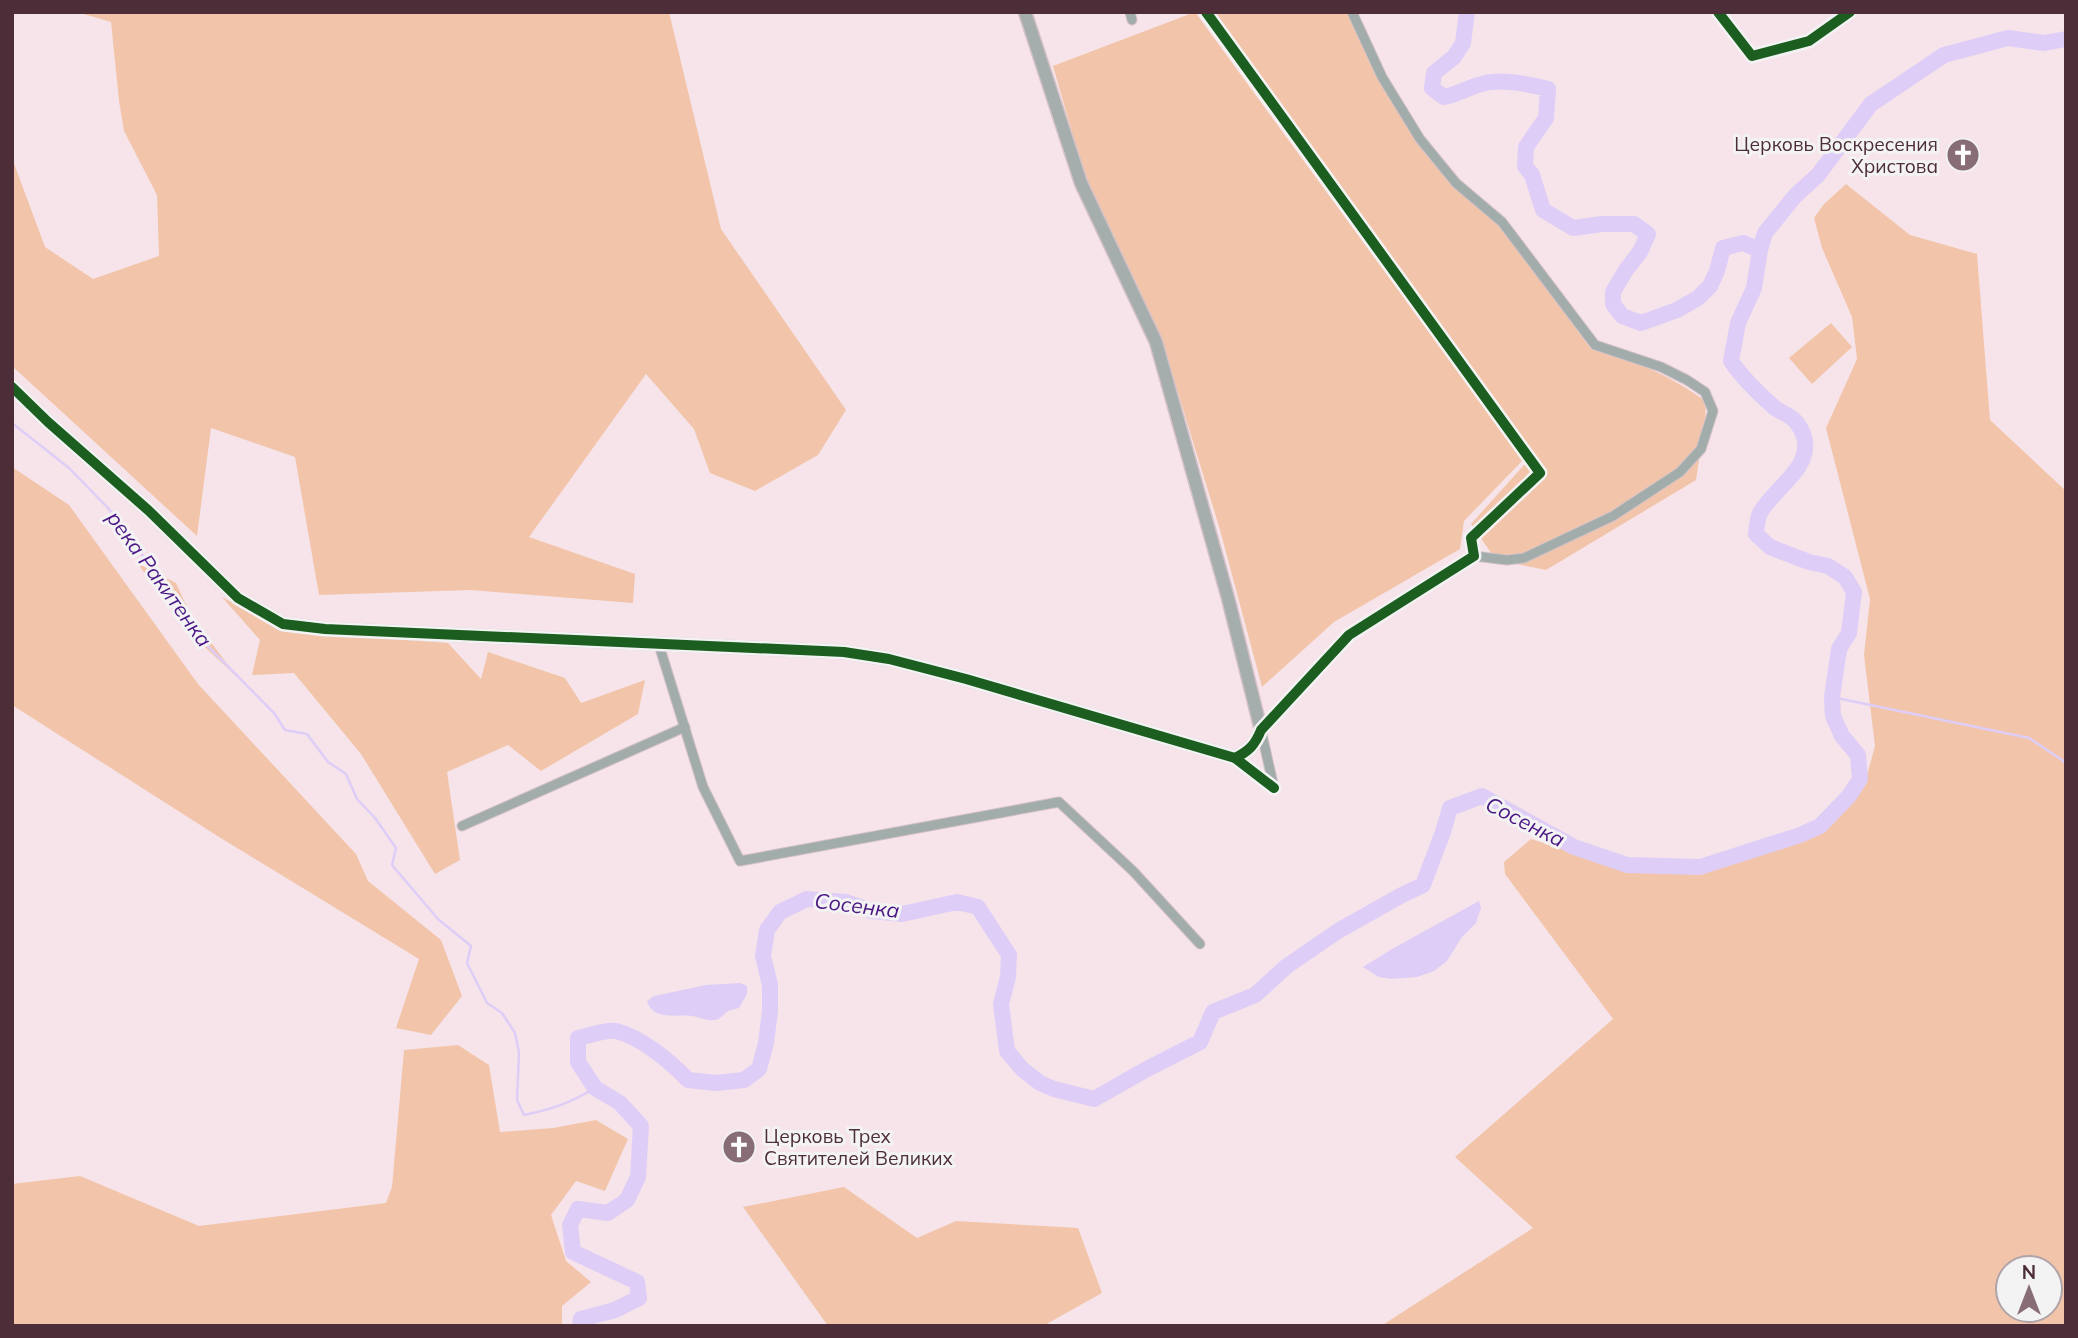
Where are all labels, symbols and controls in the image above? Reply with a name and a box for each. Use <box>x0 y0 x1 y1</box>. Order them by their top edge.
place label: Церковь Воскресения Христова <box>1734 132 1938 178</box>
church icon: Церковь Воскресения Христова <box>1944 136 1982 174</box>
water label: река Ракитенка <box>102 505 218 652</box>
water label: Сосенка <box>1482 790 1570 852</box>
water label: Сосенка <box>813 887 901 923</box>
place label: Церковь Трех Святителей Великих <box>764 1124 953 1170</box>
church icon: Церковь Трех Святителей Великих <box>720 1128 758 1166</box>
north arrow <box>1994 1254 2064 1324</box>
text: N <box>2022 1260 2036 1284</box>

